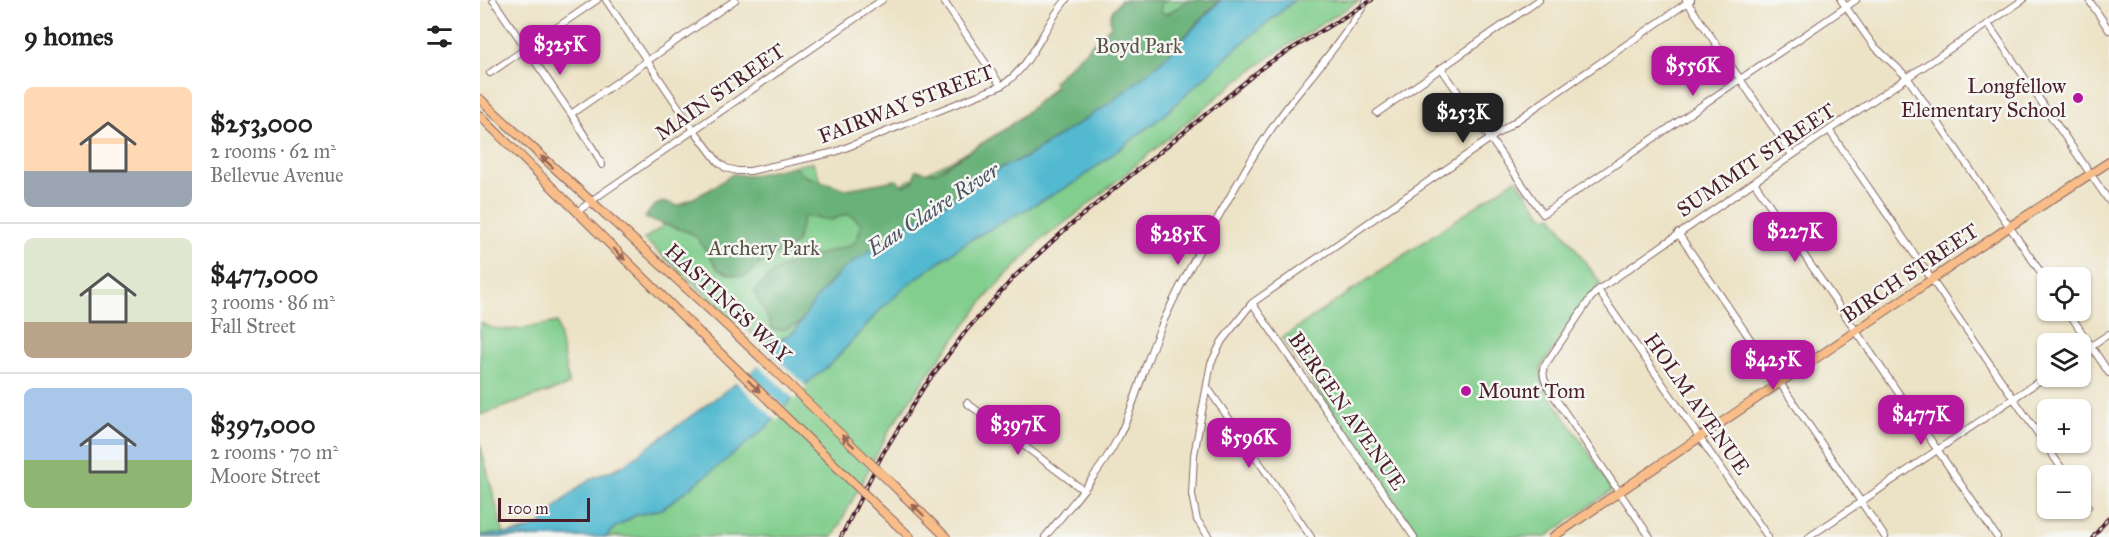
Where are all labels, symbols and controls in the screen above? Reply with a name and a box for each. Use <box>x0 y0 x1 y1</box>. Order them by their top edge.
text: 9 homes <box>24 20 113 52</box>
icon: filters <box>423 20 456 53</box>
pin: $325K <box>518 25 602 76</box>
text: $325K <box>533 32 587 56</box>
park label: Boyd Park <box>1095 33 1183 59</box>
street label: MAIN STREET <box>650 38 790 146</box>
pin: $556K <box>1651 46 1735 97</box>
text: $556K <box>1665 53 1721 77</box>
street label: FAIRWAY STREET <box>815 59 997 149</box>
place label: Longfellow Elementary School <box>1901 73 2066 123</box>
marker: Longfellow Elementary School <box>2071 91 2085 105</box>
pin: $253K <box>1421 93 1505 144</box>
street label: SUMMIT STREET <box>1672 97 1840 223</box>
text: $253K <box>1436 100 1490 124</box>
text: $253,000 <box>210 107 313 139</box>
icon: home <box>72 111 144 183</box>
text: 2 rooms · 62 m² <box>210 139 336 163</box>
water label: Eau Claire River <box>861 155 1006 262</box>
one-way arrow <box>540 156 555 169</box>
text: Bellevue Avenue <box>210 163 344 187</box>
pin: $227K <box>1753 212 1837 263</box>
pin: $285K <box>1136 215 1220 266</box>
street label: BIRCH STREET <box>1836 218 1984 328</box>
text: $227K <box>1767 219 1823 243</box>
text: $285K <box>1150 222 1206 246</box>
park label: Archery Park <box>707 235 820 261</box>
street label: HASTINGS WAY <box>659 238 797 369</box>
one-way arrow <box>611 246 625 260</box>
text: $477,000 <box>210 258 318 290</box>
icon: home <box>72 262 144 334</box>
map controls <box>2037 267 2091 519</box>
button: locate <box>2037 267 2091 321</box>
text: 3 rooms · 86 m² <box>210 290 335 314</box>
text: Fall Street <box>210 314 296 338</box>
street label: BERGEN AVENUE <box>1283 327 1411 495</box>
street label: HOLM AVENUE <box>1638 328 1756 480</box>
button: layers <box>2037 333 2091 387</box>
pin: $425K <box>1731 340 1815 391</box>
text: $425K <box>1745 347 1801 371</box>
place label: Mount Tom <box>1478 378 1586 404</box>
one-way arrow <box>746 379 761 393</box>
marker: Mount Tom <box>1459 384 1473 398</box>
pin: $477K <box>1879 395 1963 446</box>
button: + <box>2037 399 2091 453</box>
text: $477K <box>1892 402 1950 426</box>
pin: $397K <box>976 405 1060 456</box>
text: $397,000 <box>210 408 316 440</box>
icon: home <box>72 412 144 484</box>
text: $397K <box>990 412 1046 436</box>
pin: $596K <box>1207 418 1291 469</box>
text: $596K <box>1221 425 1277 449</box>
one-way arrow <box>841 435 855 449</box>
text: 2 rooms · 70 m² <box>210 440 338 464</box>
text: Moore Street <box>210 464 320 488</box>
button: − <box>2037 465 2091 519</box>
scale bar <box>498 495 590 522</box>
text: 100 m <box>507 499 549 518</box>
one-way arrow <box>912 503 926 517</box>

